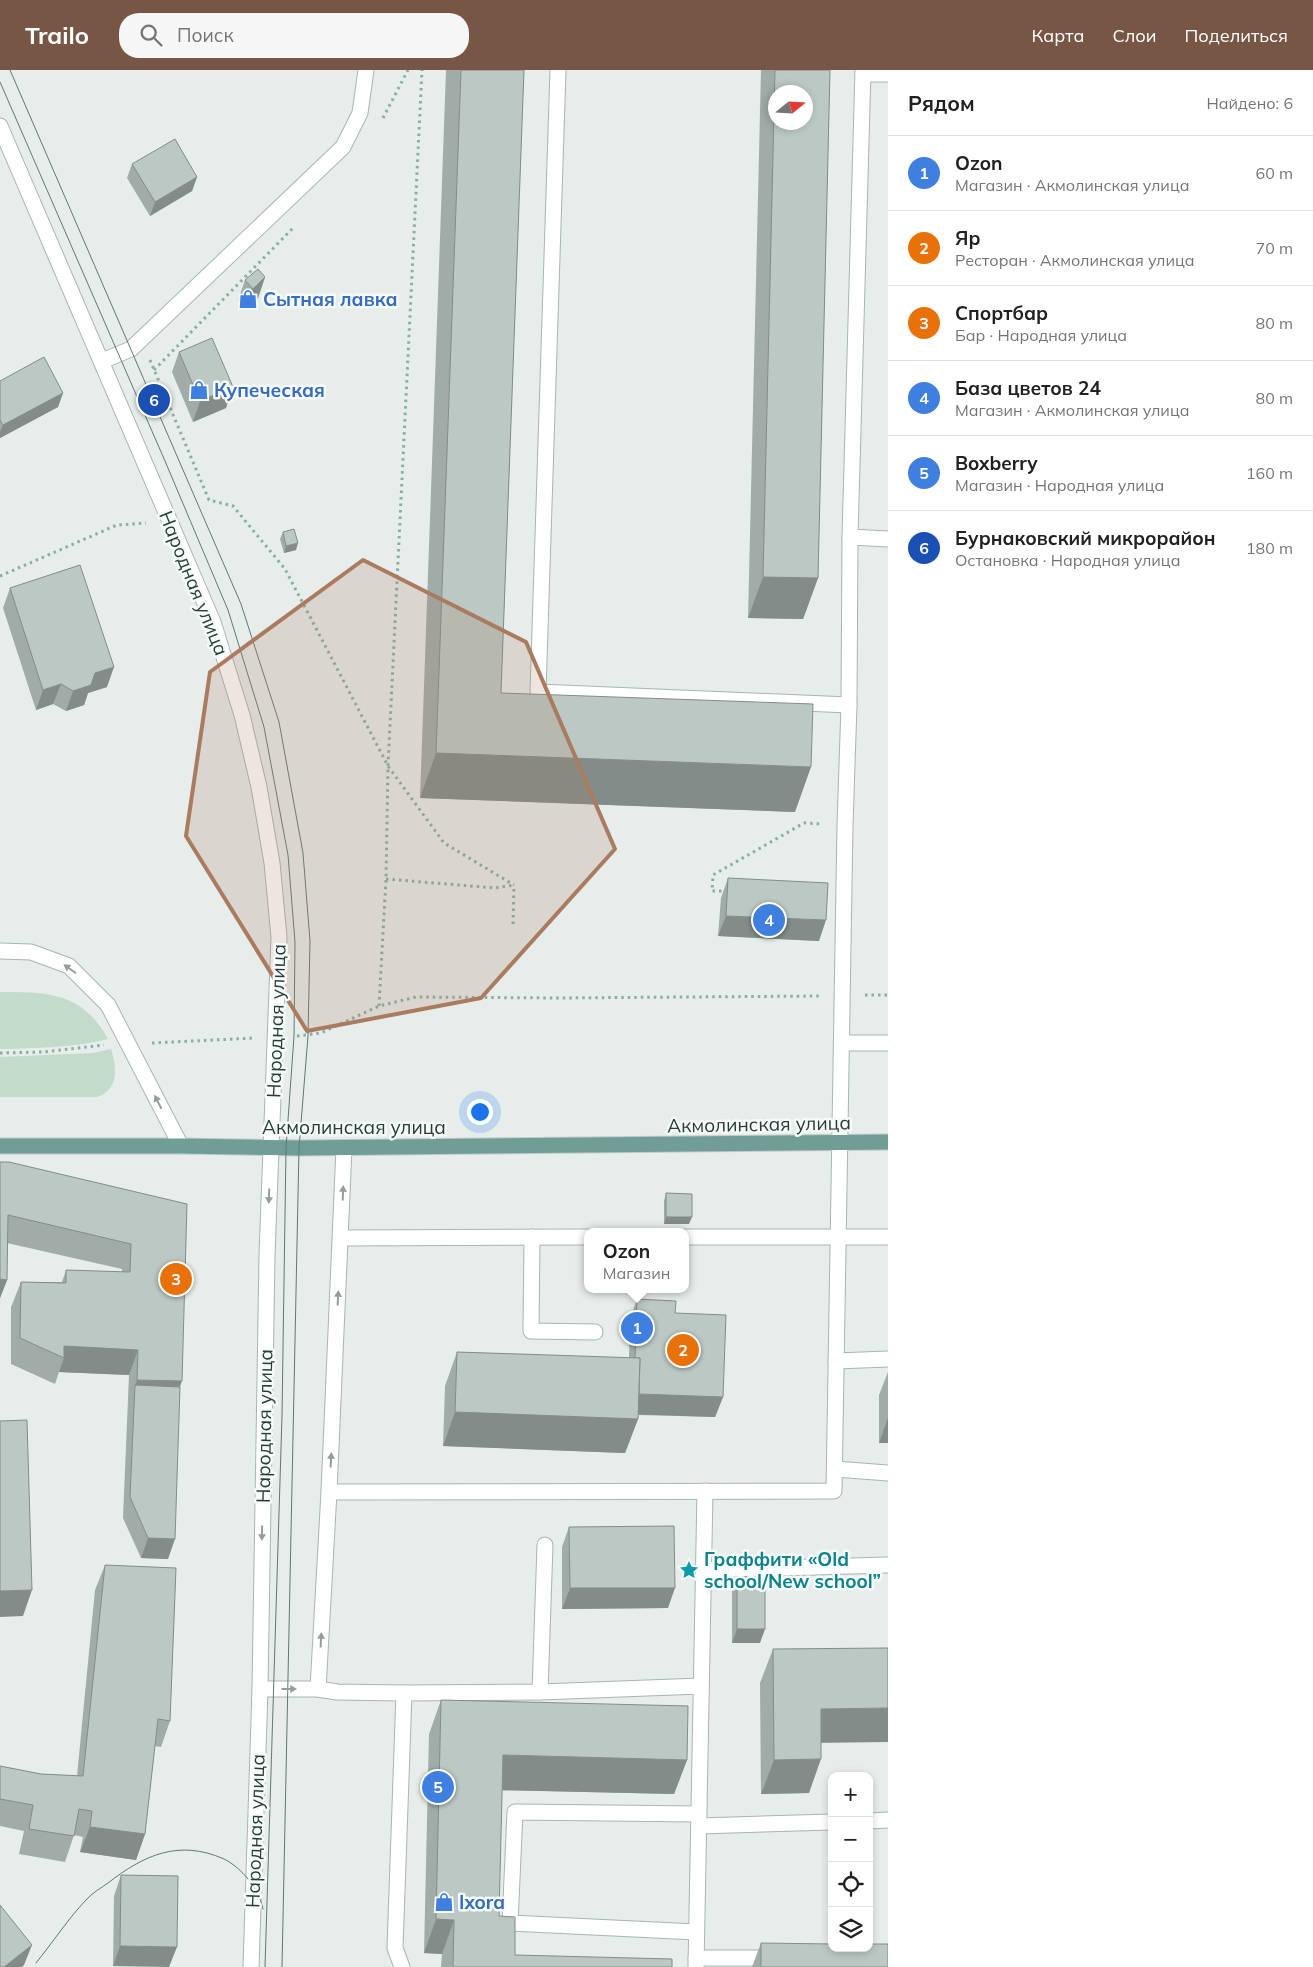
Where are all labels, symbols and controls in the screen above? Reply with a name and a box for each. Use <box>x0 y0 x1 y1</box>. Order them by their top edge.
search box <box>119 13 469 58</box>
text: Trailo <box>25 20 89 50</box>
icon: search <box>137 21 165 49</box>
text: Поиск <box>177 23 234 47</box>
text: Карта <box>1032 24 1084 47</box>
text: Слои <box>1112 24 1157 47</box>
text: Поделиться <box>1185 24 1288 47</box>
north arrow <box>768 85 813 130</box>
text: Рядом <box>908 90 975 116</box>
text: Найдено: 6 <box>1207 93 1293 113</box>
text: Ozon <box>955 151 1002 175</box>
text: 1 <box>919 163 929 183</box>
text: 60 m <box>1256 163 1293 183</box>
text: Магазин · Акмолинская улица <box>955 175 1189 195</box>
text: Яр <box>955 226 980 250</box>
text: 2 <box>919 238 929 258</box>
text: 70 m <box>1256 238 1293 258</box>
text: Ресторан · Акмолинская улица <box>955 250 1195 270</box>
place label: Сытная лавка <box>263 287 398 311</box>
shop icon: Сытная лавка <box>237 288 259 310</box>
text: Спортбар <box>955 301 1048 325</box>
text: 3 <box>919 313 929 333</box>
text: 80 m <box>1256 313 1293 333</box>
text: Бар · Народная улица <box>955 325 1127 345</box>
text: База цветов 24 <box>955 376 1101 400</box>
place label: Купеческая <box>214 378 325 402</box>
shop icon: Купеческая <box>188 379 210 401</box>
pin: 6 <box>138 381 170 419</box>
text: 4 <box>919 388 929 408</box>
text: 80 m <box>1256 388 1293 408</box>
text: Магазин · Акмолинская улица <box>955 400 1189 420</box>
text: Boxberry <box>955 451 1038 475</box>
text: 5 <box>919 463 929 483</box>
text: 160 m <box>1246 463 1293 483</box>
text: Магазин · Народная улица <box>955 475 1164 495</box>
street label: Народная улица <box>154 507 234 659</box>
text: Бурнаковский микрорайон <box>955 526 1215 550</box>
text: 6 <box>919 538 929 558</box>
text: 180 m <box>1246 538 1293 558</box>
text: Остановка · Народная улица <box>955 550 1180 570</box>
pin: 4 <box>753 901 785 939</box>
street label: Народная улица <box>261 944 291 1098</box>
one-way arrow <box>63 964 77 974</box>
one-way arrow <box>154 1095 162 1110</box>
your location <box>467 1099 493 1125</box>
street label: Акмолинская улица <box>667 1110 851 1138</box>
street label: Акмолинская улица <box>262 1115 446 1139</box>
one-way arrow <box>339 1184 347 1200</box>
one-way arrow <box>265 1188 273 1204</box>
popup <box>584 1228 689 1293</box>
text: Ozon <box>603 1239 650 1263</box>
pin: 3 <box>160 1260 192 1298</box>
text: Магазин <box>603 1263 670 1283</box>
one-way arrow <box>334 1290 342 1306</box>
pin: 1 <box>621 1309 653 1347</box>
pin: 2 <box>667 1331 699 1369</box>
street label: Народная улица <box>251 1349 277 1503</box>
one-way arrow <box>327 1452 335 1468</box>
one-way arrow <box>258 1525 266 1541</box>
place label: Граффити «Old school/New school” <box>704 1547 881 1593</box>
place icon: Граффити «Old school/New school” <box>678 1559 700 1581</box>
one-way arrow <box>317 1632 325 1648</box>
one-way arrow <box>281 1685 297 1693</box>
street label: Народная улица <box>240 1754 270 1908</box>
pin: 5 <box>422 1768 454 1806</box>
map controls <box>828 1772 873 1952</box>
button: + <box>828 1772 873 1817</box>
button: − <box>828 1817 873 1862</box>
button: locate <box>828 1862 873 1907</box>
place label: Ixora <box>459 1890 505 1914</box>
shop icon: Ixora <box>433 1891 455 1913</box>
button: layers <box>828 1907 873 1952</box>

